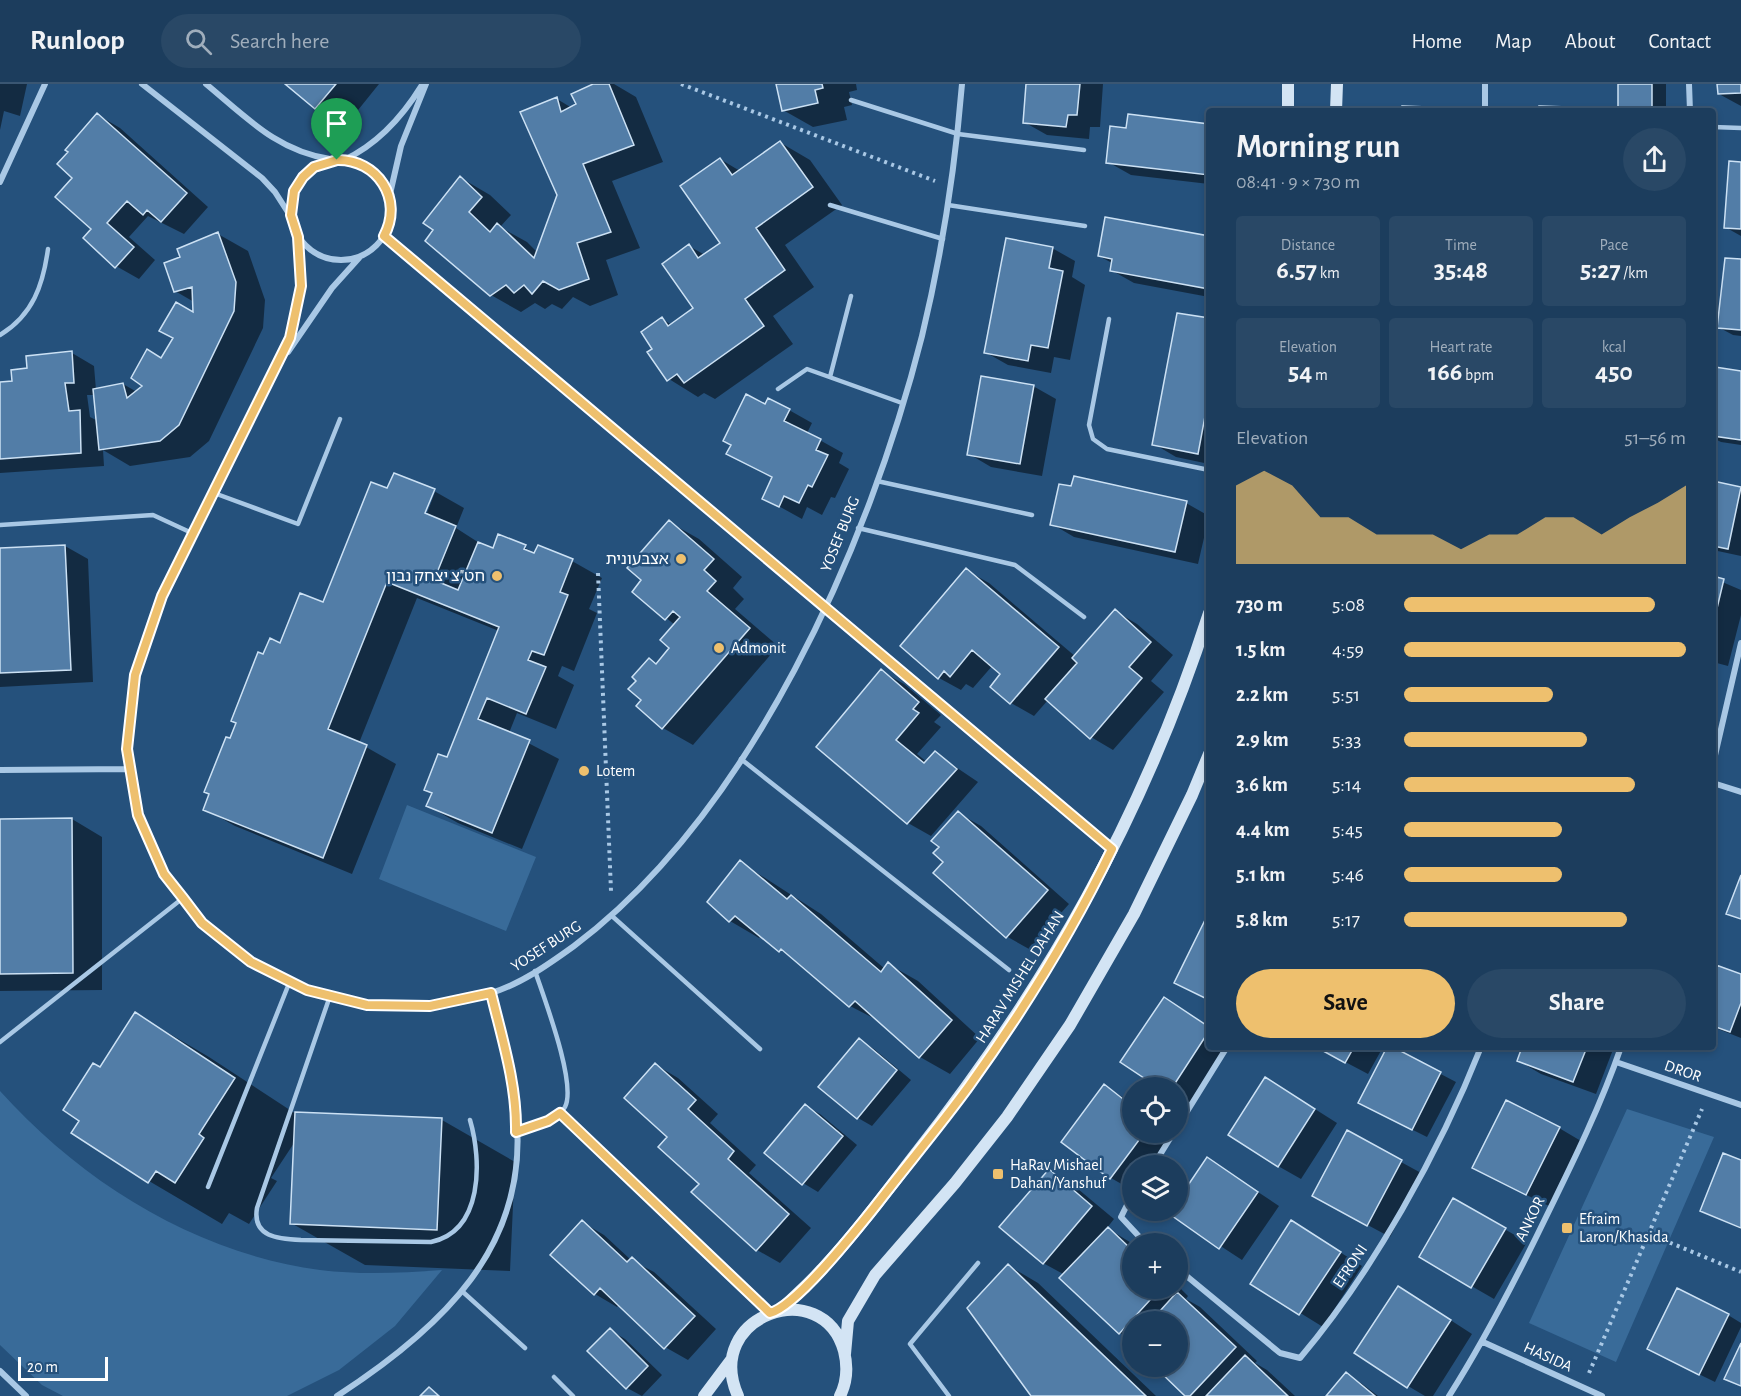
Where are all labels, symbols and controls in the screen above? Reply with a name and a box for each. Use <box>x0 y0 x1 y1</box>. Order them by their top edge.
search box <box>161 14 581 68</box>
icon: search <box>182 25 215 58</box>
text: Runloop <box>30 27 125 55</box>
text: Search here <box>230 30 329 52</box>
text: Home <box>1411 31 1462 52</box>
text: Map <box>1495 31 1532 52</box>
text: About <box>1565 31 1615 52</box>
text: Contact <box>1648 31 1711 52</box>
pin <box>311 98 362 160</box>
icon: arrive <box>320 107 353 140</box>
button: share <box>1623 128 1686 191</box>
text: Morning run <box>1236 131 1400 164</box>
text: 08:41 · 9 × 730 m <box>1236 172 1360 192</box>
text: Distance <box>1281 237 1335 253</box>
text: Time <box>1445 237 1477 253</box>
text: Pace <box>1600 237 1628 253</box>
text: 6.57 <box>1276 257 1317 283</box>
text: 35:48 <box>1434 257 1488 283</box>
text: 5:27 <box>1580 257 1621 283</box>
text: km <box>1317 265 1340 281</box>
text: /km <box>1621 265 1648 281</box>
text: Elevation <box>1279 339 1337 355</box>
text: Heart rate <box>1430 339 1492 355</box>
text: kcal <box>1602 339 1626 355</box>
text: 54 <box>1288 359 1312 385</box>
text: 166 <box>1428 359 1462 385</box>
text: 450 <box>1595 359 1633 385</box>
text: m <box>1312 367 1328 383</box>
text: bpm <box>1462 367 1494 383</box>
text: Elevation <box>1236 428 1308 448</box>
text: 51–56 m <box>1624 428 1686 448</box>
street label: YOSEF BURG <box>818 494 862 574</box>
place label: אצבעונית <box>606 551 669 567</box>
marker: אצבעונית <box>674 552 688 566</box>
place label: חט"צ יצחק נבון <box>386 568 485 584</box>
marker: חט"צ יצחק נבון <box>490 569 504 583</box>
text: 730 m <box>1236 595 1283 615</box>
text: 5:08 <box>1332 595 1365 615</box>
place label: Admonit <box>731 640 786 656</box>
text: 1.5 km <box>1236 640 1285 660</box>
text: 4:59 <box>1332 640 1364 660</box>
marker: Admonit <box>712 641 726 655</box>
text: 2.2 km <box>1236 685 1288 705</box>
text: 5:51 <box>1332 685 1360 705</box>
text: 2.9 km <box>1236 730 1289 750</box>
text: 5:33 <box>1332 730 1361 750</box>
place label: Lotem <box>596 763 635 779</box>
marker: Lotem <box>577 764 591 778</box>
text: 3.6 km <box>1236 775 1288 795</box>
text: 5:14 <box>1332 775 1361 795</box>
text: 4.4 km <box>1236 820 1290 840</box>
text: 5:45 <box>1332 820 1363 840</box>
text: 5.1 km <box>1236 865 1285 885</box>
text: 5:46 <box>1332 865 1364 885</box>
street label: HARAV MISHEL DAHAN <box>973 908 1067 1046</box>
text: 5.8 km <box>1236 910 1288 930</box>
text: 5:17 <box>1332 910 1360 930</box>
street label: YOSEF BURG <box>508 918 584 974</box>
button: Save <box>1236 969 1455 1038</box>
button: Share <box>1467 969 1686 1038</box>
street label: DROR <box>1662 1057 1704 1085</box>
map controls <box>1122 1077 1188 1377</box>
button: locate <box>1122 1077 1188 1143</box>
button: layers <box>1122 1155 1188 1221</box>
place label: HaRav Mishael Dahan/Yanshuf <box>1010 1157 1107 1191</box>
marker: HaRav Mishael Dahan/Yanshuf <box>991 1167 1005 1181</box>
street label: ANKOR <box>1512 1194 1548 1244</box>
place label: Efraim Laron/Khasida <box>1579 1211 1669 1245</box>
marker: Efraim Laron/Khasida <box>1560 1221 1574 1235</box>
button: + <box>1122 1233 1188 1299</box>
street label: EFRONI <box>1330 1241 1370 1291</box>
button: − <box>1122 1311 1188 1377</box>
street label: HASIDA <box>1521 1339 1575 1375</box>
scale bar <box>18 1354 108 1382</box>
text: 20 m <box>27 1359 58 1375</box>

